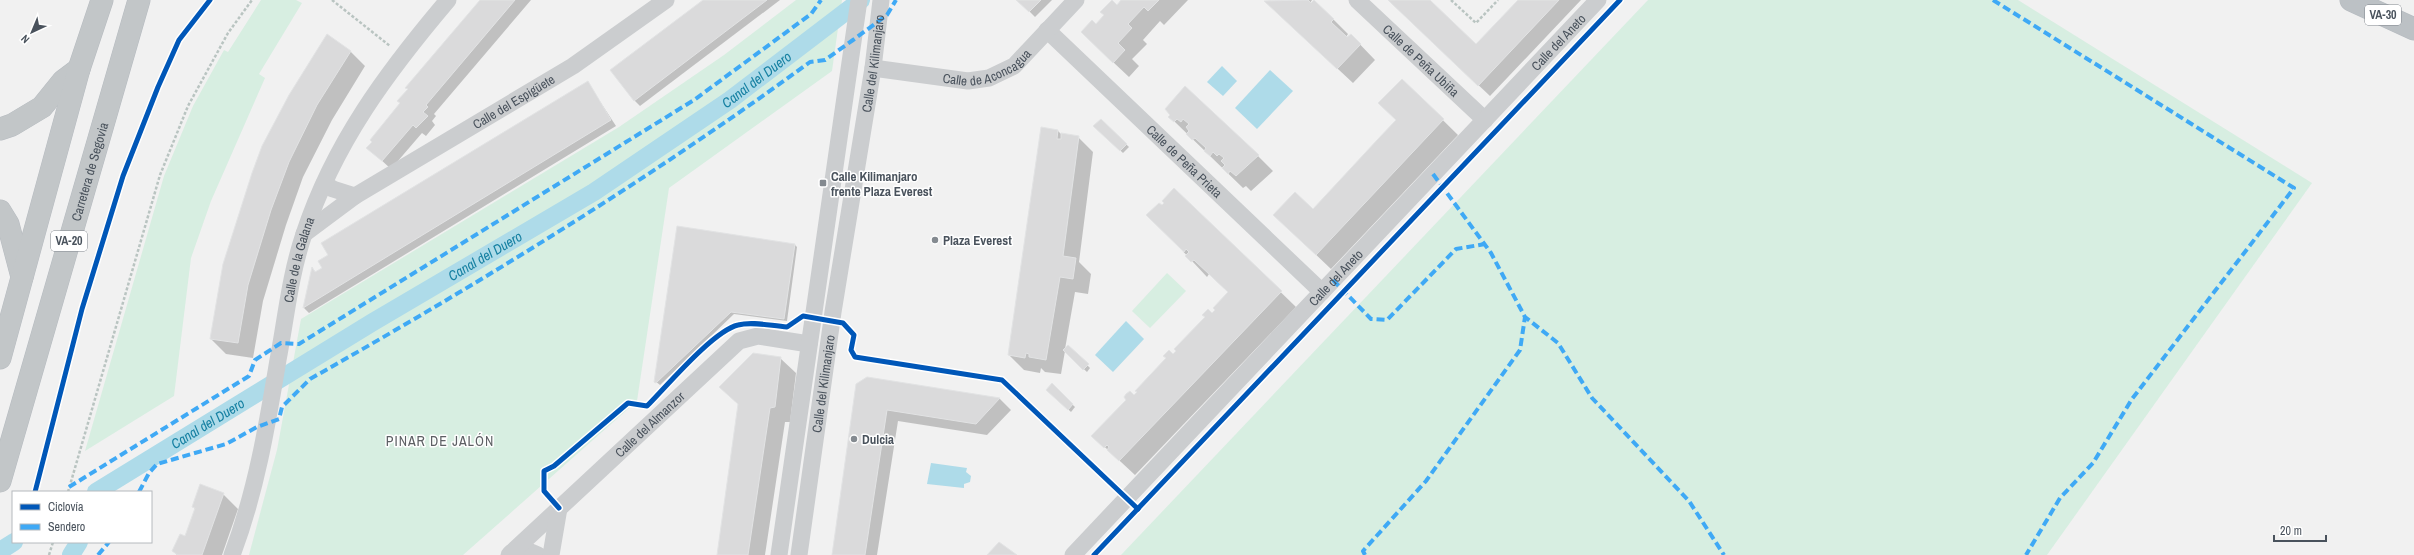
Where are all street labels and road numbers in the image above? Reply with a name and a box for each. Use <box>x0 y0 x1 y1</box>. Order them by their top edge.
road number: VA-30 <box>2365 5 2401 25</box>
street label: Calle del Aneto <box>1527 10 1589 74</box>
street label: Calle del Kilimanjaro <box>857 14 888 114</box>
street label: Calle de Peña Ubiña <box>1379 20 1463 100</box>
street label: Calle de Aconcagua <box>942 45 1034 90</box>
street label: Calle del Espigüete <box>469 70 558 132</box>
street label: Carretera de Segovia <box>67 120 112 223</box>
street label: Calle de Peña Prieta <box>1143 121 1226 201</box>
street label: Calle de la Galana <box>279 214 318 304</box>
road number: VA-20 <box>51 231 87 251</box>
street label: Calle del Aneto <box>1305 246 1366 309</box>
street label: Calle del Kilimanjaro <box>808 334 838 434</box>
street label: Calle del Almanzor <box>611 387 688 461</box>

